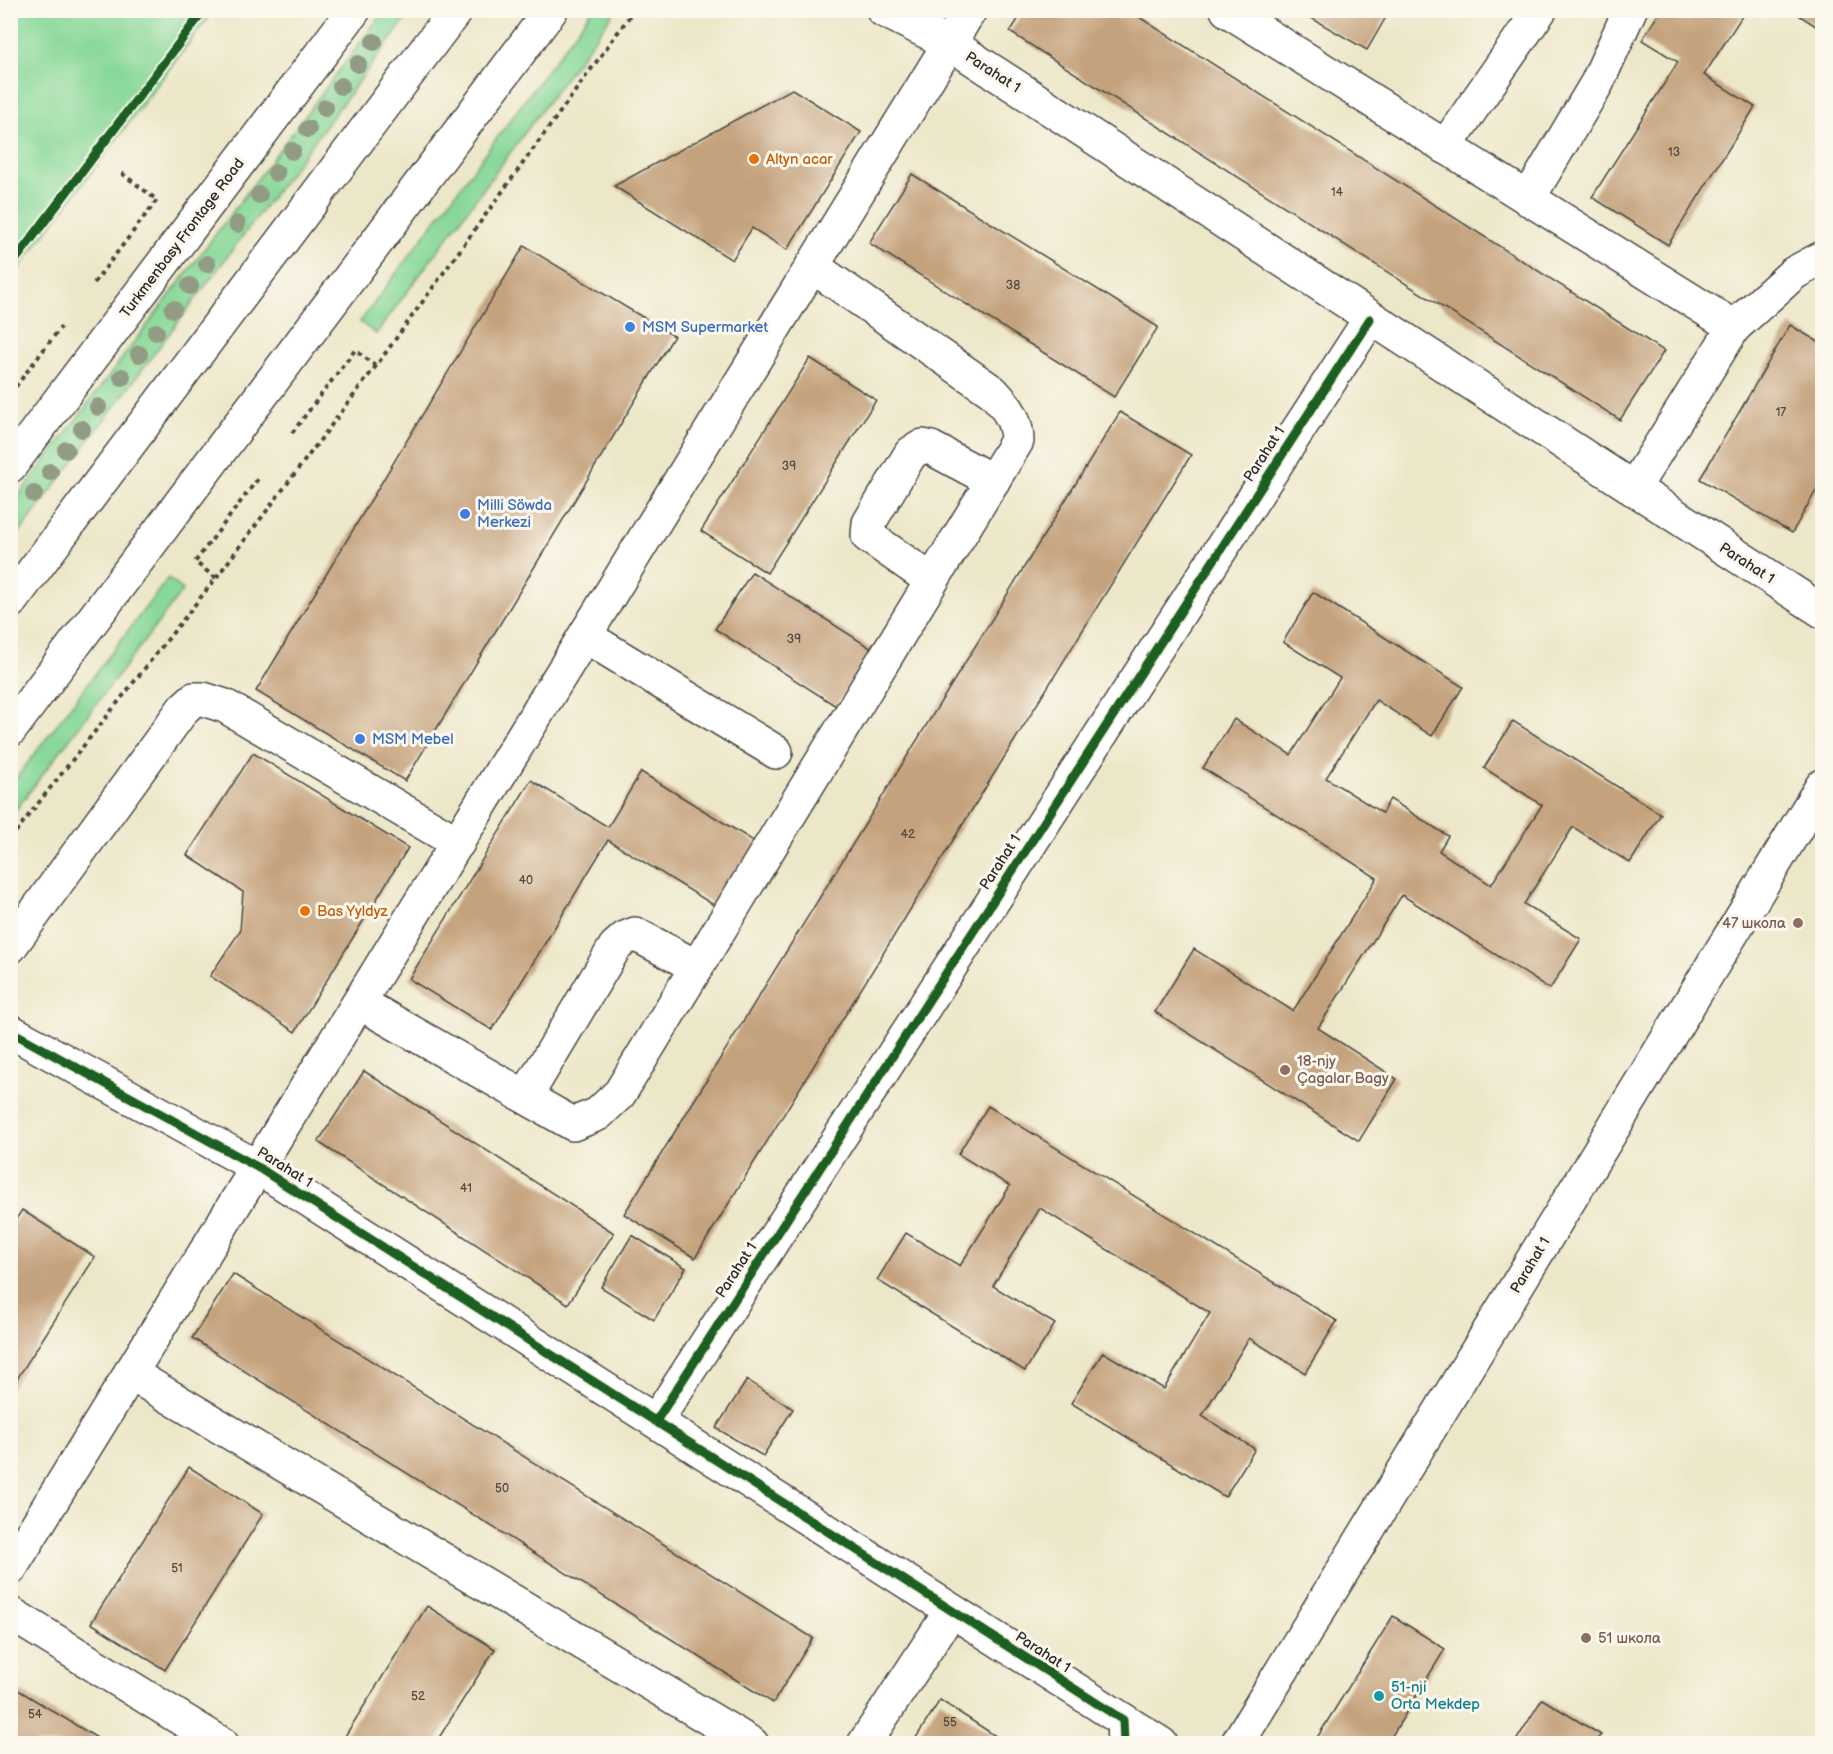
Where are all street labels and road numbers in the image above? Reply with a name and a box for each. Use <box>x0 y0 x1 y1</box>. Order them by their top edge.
street label: Parahat 1 <box>961 48 1024 97</box>
street label: Turkmenbasy Frontage Road <box>116 155 249 322</box>
street label: Parahat 1 <box>1240 423 1289 486</box>
street label: Parahat 1 <box>1715 539 1778 588</box>
street label: Parahat 1 <box>976 831 1025 894</box>
street label: Parahat 1 <box>253 1143 316 1192</box>
street label: Parahat 1 <box>1506 1234 1555 1297</box>
street label: Parahat 1 <box>712 1239 761 1302</box>
street label: Parahat 1 <box>1011 1628 1074 1677</box>

